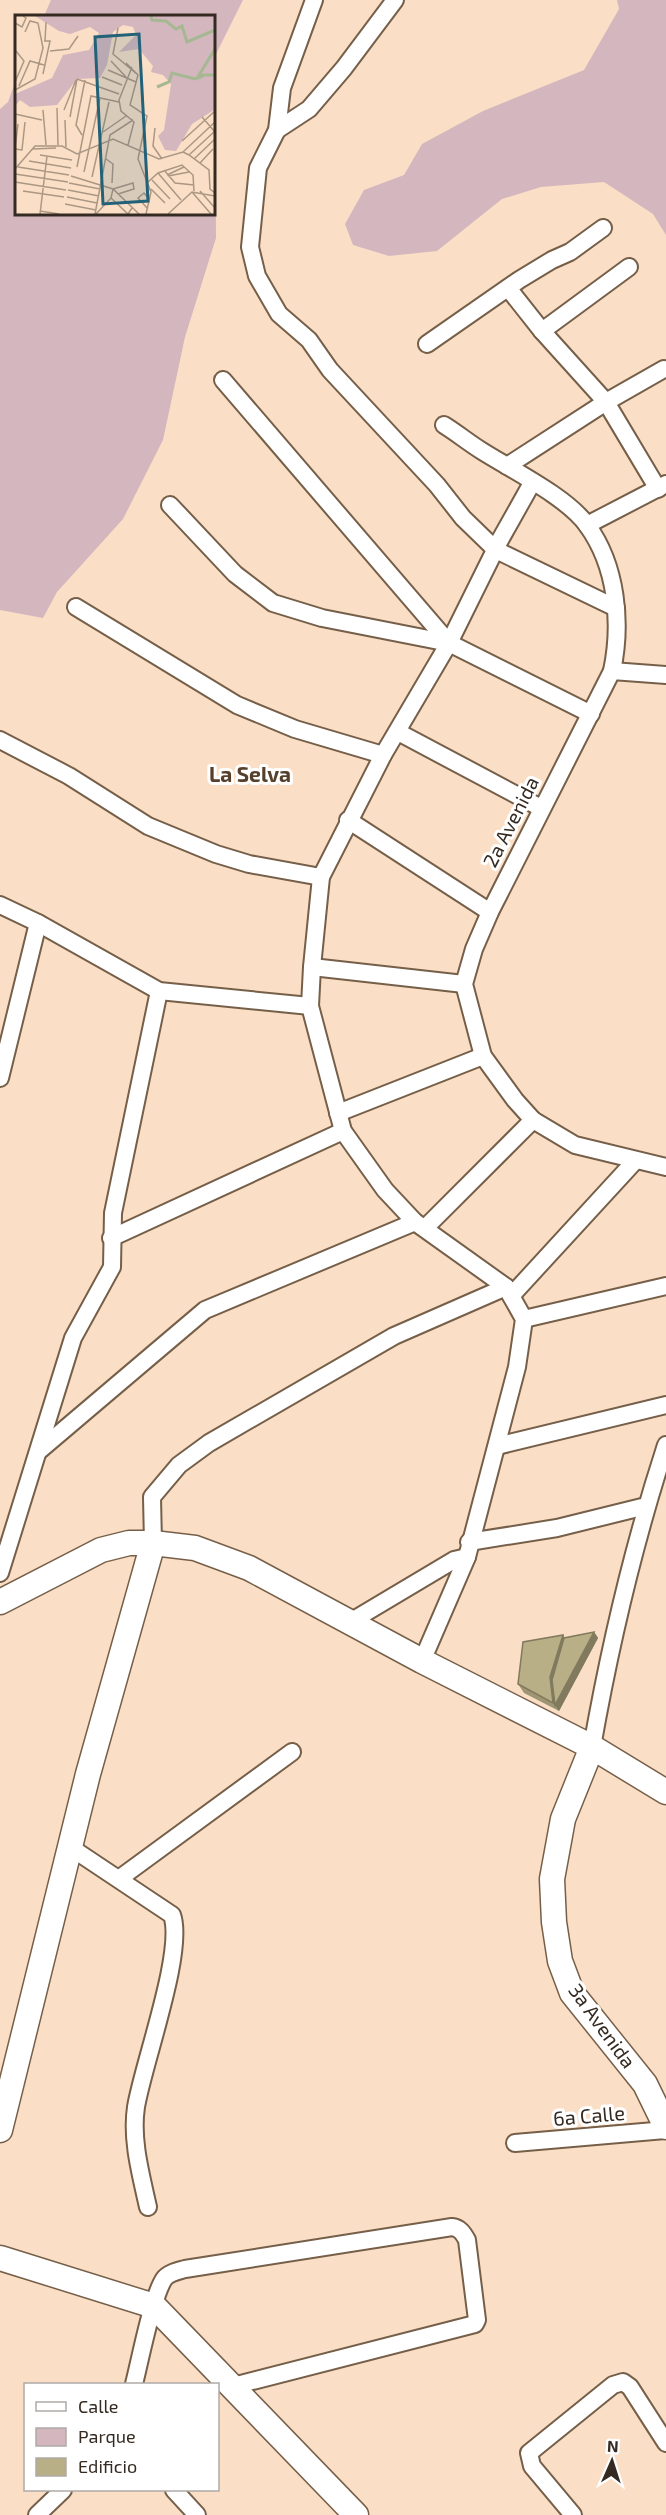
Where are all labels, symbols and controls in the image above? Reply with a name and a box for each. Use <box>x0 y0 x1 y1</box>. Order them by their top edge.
inset map <box>15 15 214 214</box>
district label: La Selva <box>209 761 291 786</box>
street label: 2a Avenida <box>477 772 543 871</box>
street label: 3a Avenida <box>564 1979 641 2072</box>
street label: 6a Calle <box>552 2100 626 2130</box>
legend <box>24 2383 219 2491</box>
text: Calle <box>78 2395 119 2417</box>
text: Parque <box>78 2425 136 2447</box>
north arrow <box>582 2431 642 2491</box>
text: N <box>607 2436 619 2455</box>
text: Edificio <box>78 2455 137 2477</box>

